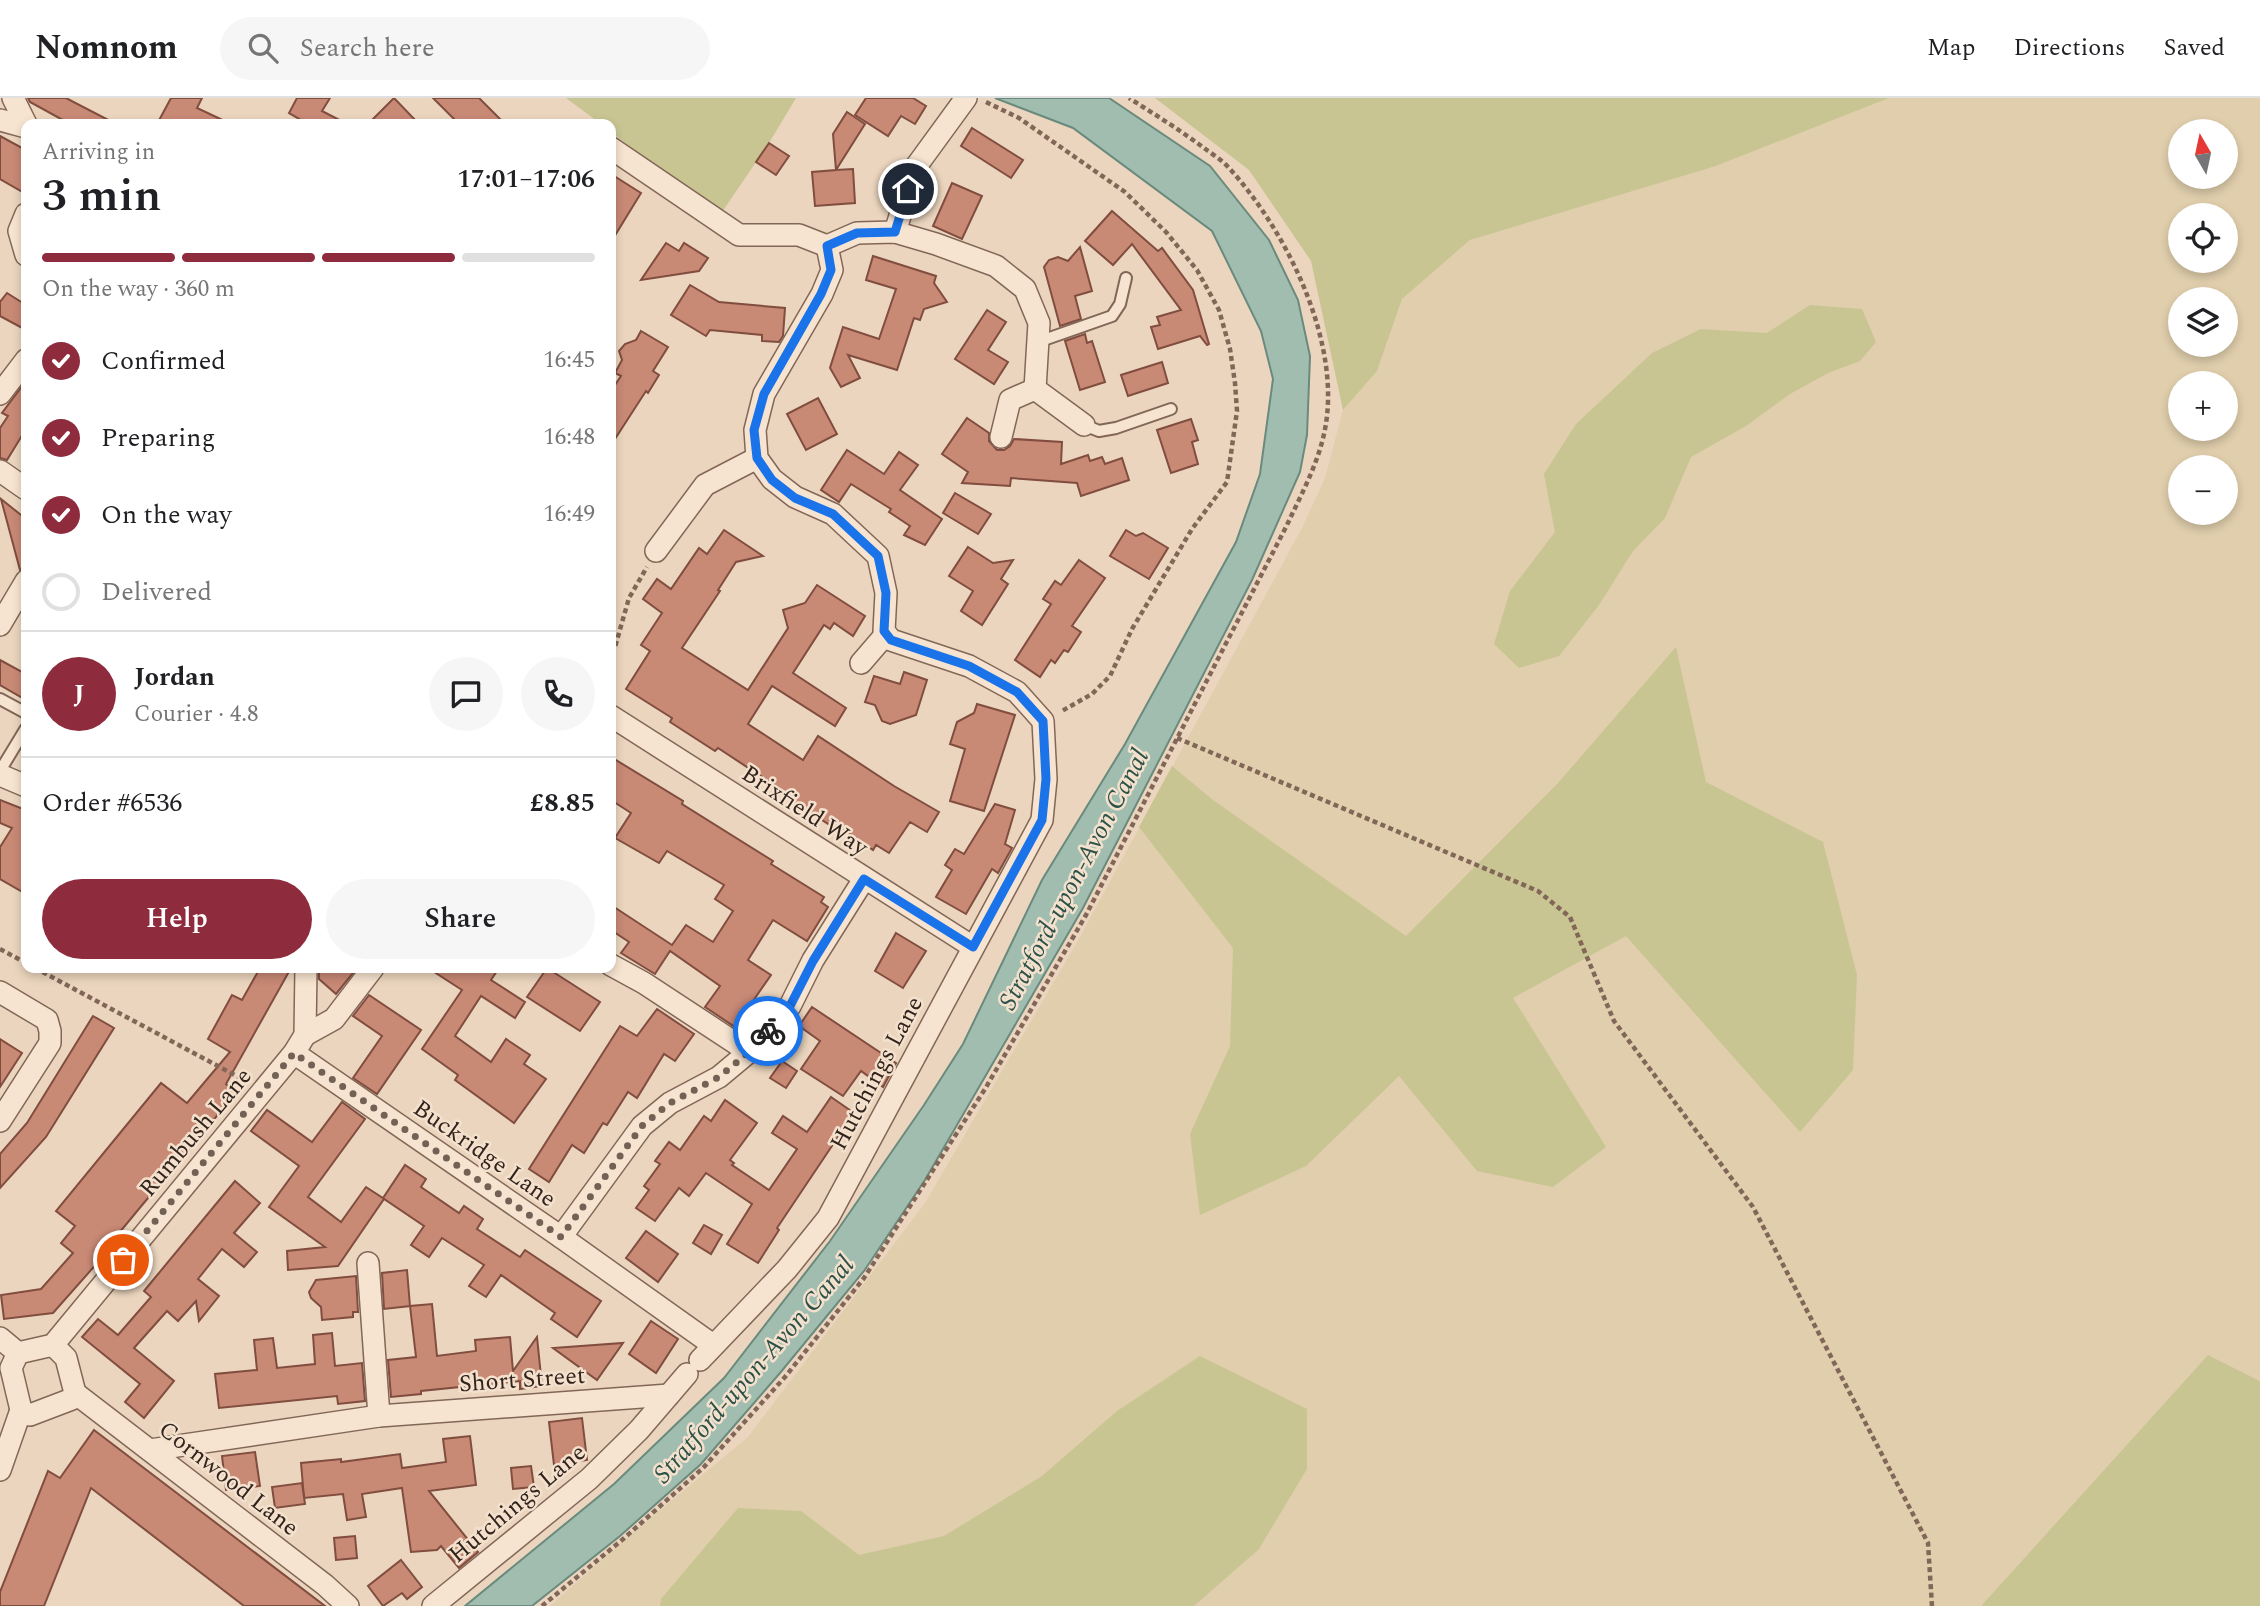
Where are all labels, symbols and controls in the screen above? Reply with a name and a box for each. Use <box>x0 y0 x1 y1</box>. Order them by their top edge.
search box <box>220 17 710 80</box>
text: Nomnom <box>35 23 178 73</box>
text: Search here <box>300 28 435 68</box>
icon: search <box>244 29 282 67</box>
text: Map <box>1927 30 1975 66</box>
text: Directions <box>2013 30 2125 66</box>
text: Saved <box>2163 30 2225 66</box>
north arrow <box>2168 119 2238 189</box>
map controls <box>2168 119 2238 525</box>
text: Arriving in <box>42 135 155 170</box>
text: 17:01–17:06 <box>457 159 595 199</box>
pin <box>878 159 938 219</box>
text: 3 min <box>42 161 161 231</box>
icon: home <box>889 170 927 208</box>
button: locate <box>2168 203 2238 273</box>
text: On the way · 360 m <box>42 272 235 307</box>
button: layers <box>2168 287 2238 357</box>
text: Confirmed <box>101 341 226 381</box>
icon: check <box>42 342 80 380</box>
text: 16:45 <box>543 343 595 378</box>
button: + <box>2168 371 2238 441</box>
text: Preparing <box>101 418 215 458</box>
icon: check <box>42 419 80 457</box>
text: 16:48 <box>543 420 595 455</box>
button: − <box>2168 455 2238 525</box>
text: On the way <box>101 495 232 535</box>
icon: check <box>42 496 80 534</box>
text: 16:49 <box>543 497 595 532</box>
text: Delivered <box>101 572 212 612</box>
text: Jordan <box>134 657 215 697</box>
button: chat <box>429 657 503 731</box>
button: phone <box>521 657 595 731</box>
text: J <box>73 674 85 714</box>
text: Courier · 4.8 <box>134 697 259 732</box>
water label: Stratford-upon-Avon Canal <box>988 742 1160 1017</box>
street label: Brixfield Way <box>734 756 876 866</box>
text: Order #6536 <box>42 783 182 823</box>
text: £8.85 <box>530 783 595 823</box>
button: Help <box>42 879 312 959</box>
button: Share <box>326 879 595 959</box>
street label: Hutchings Lane <box>821 990 933 1157</box>
courier <box>733 996 803 1066</box>
icon: bike <box>749 1012 787 1050</box>
street label: Rumbush Lane <box>131 1060 261 1205</box>
street label: Buckridge Lane <box>405 1091 563 1217</box>
pin <box>93 1230 153 1290</box>
icon: bag <box>104 1241 142 1279</box>
water label: Stratford-upon-Avon Canal <box>643 1247 864 1492</box>
street label: Short Street <box>458 1358 587 1402</box>
street label: Cornwood Lane <box>150 1412 306 1545</box>
street label: Hutchings Lane <box>441 1435 594 1572</box>

